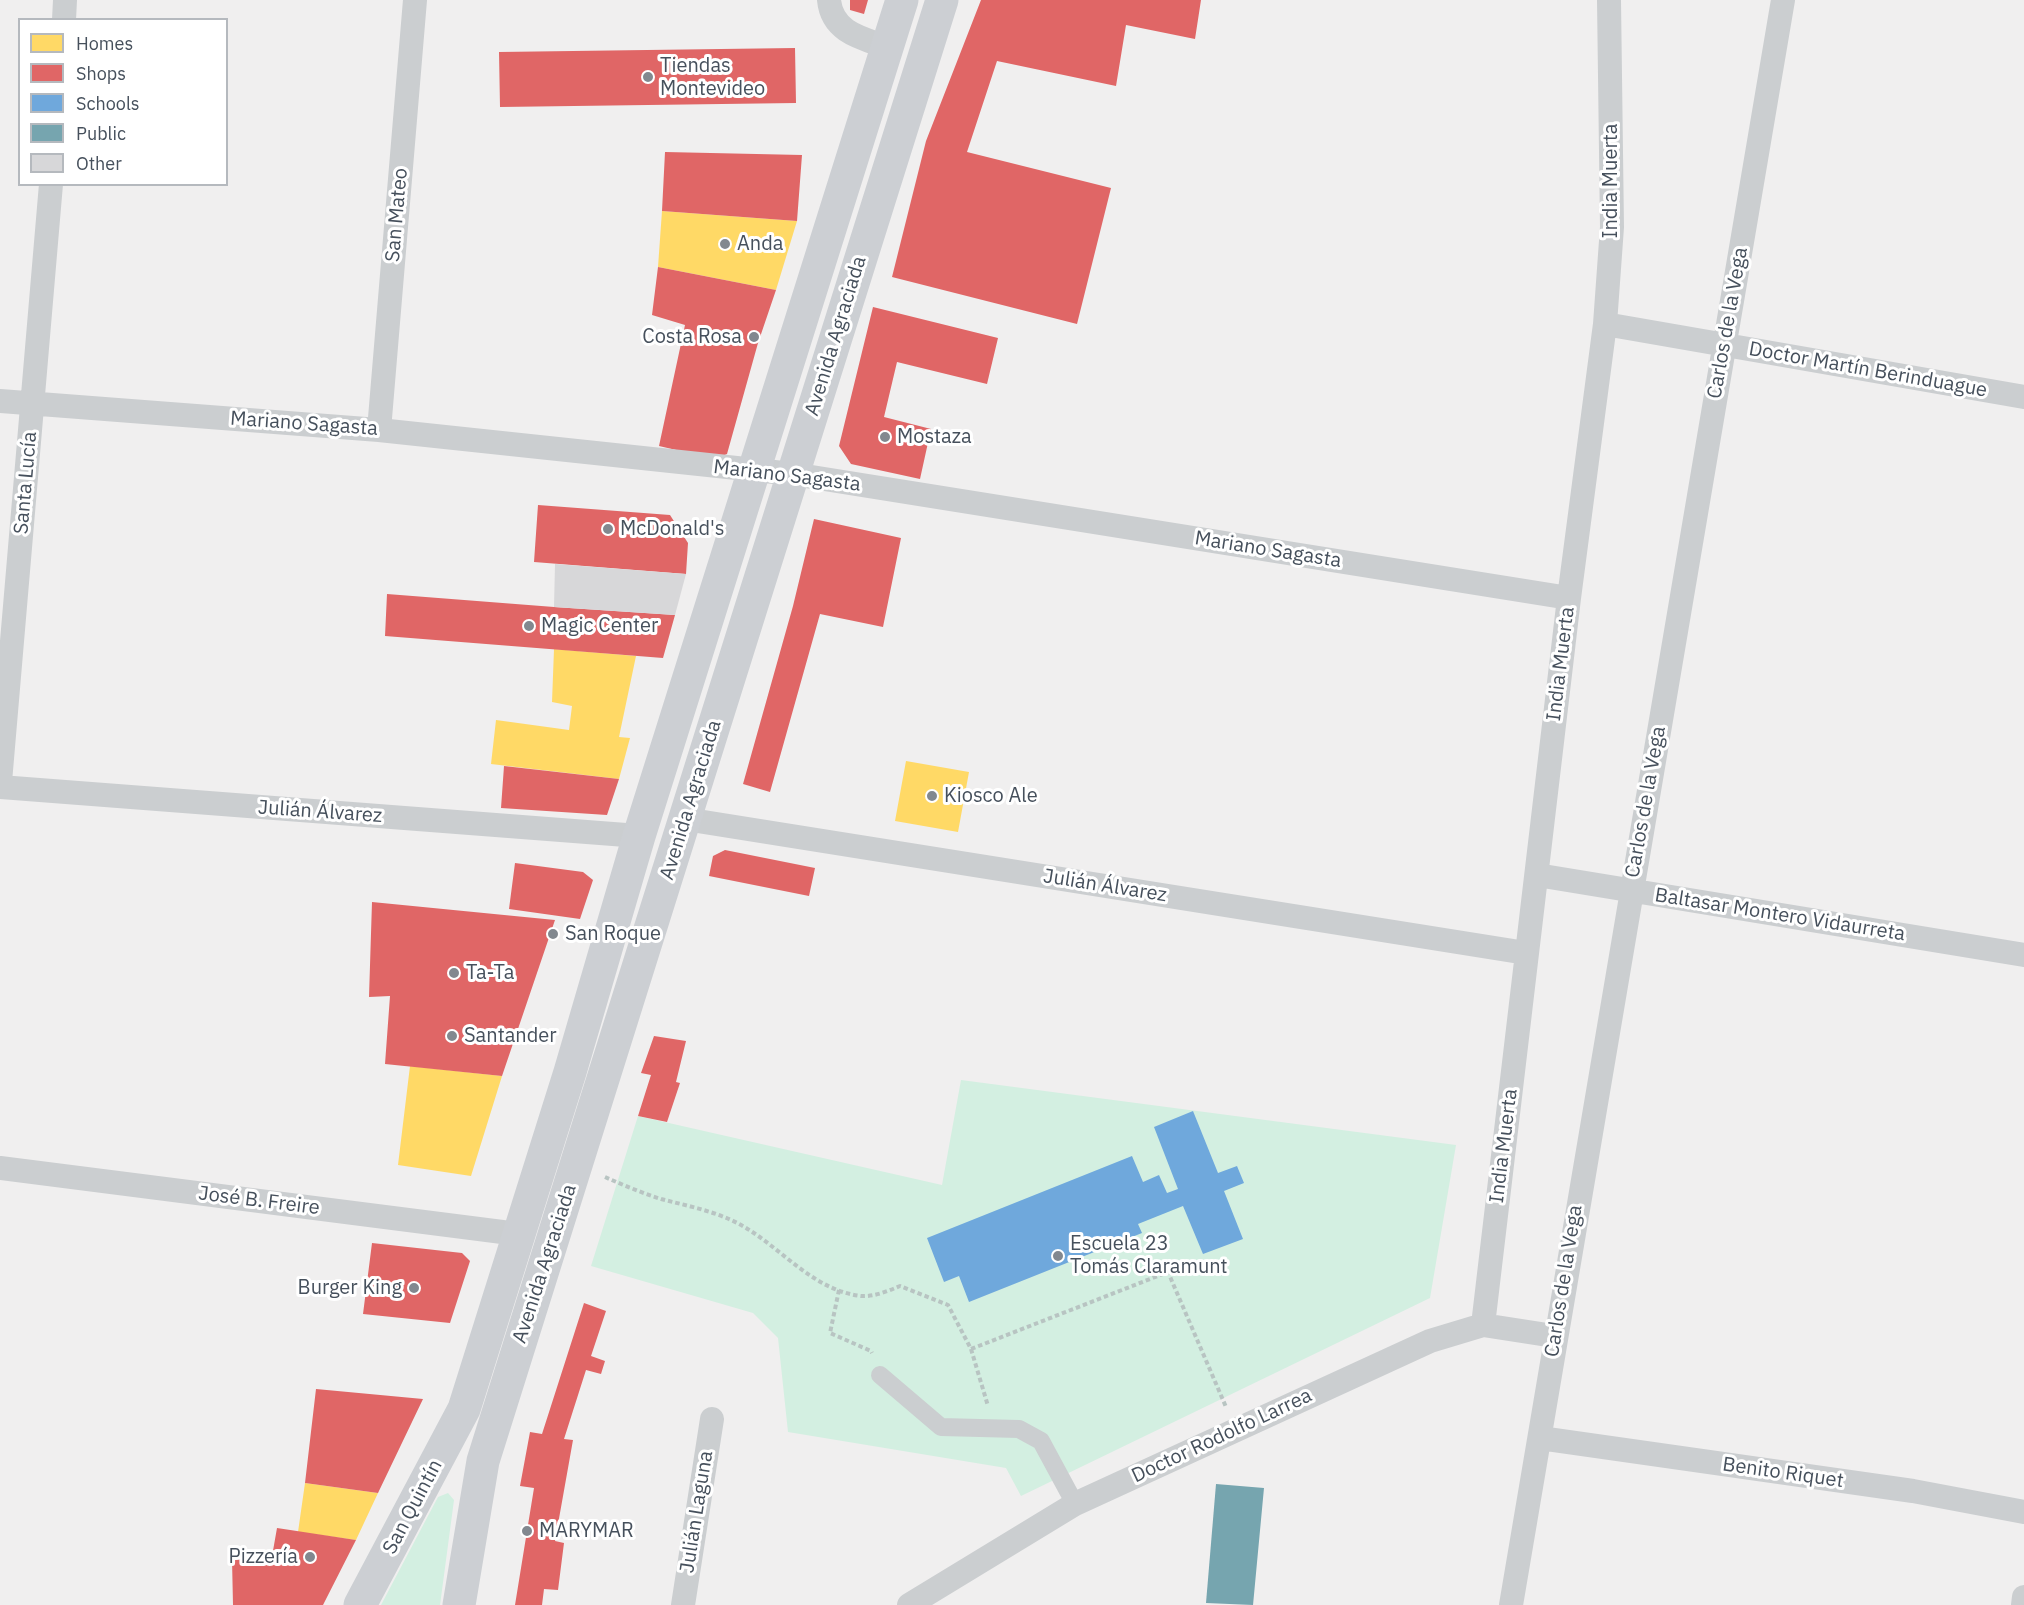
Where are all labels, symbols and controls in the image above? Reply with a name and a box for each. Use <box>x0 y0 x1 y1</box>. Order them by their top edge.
legend <box>18 18 228 186</box>
text: Homes <box>76 32 133 55</box>
place label: Tiendas Montevideo <box>660 54 765 101</box>
text: Shops <box>76 62 126 85</box>
marker: Tiendas Montevideo <box>641 70 655 84</box>
text: Schools <box>76 92 140 115</box>
text: Public <box>76 122 126 145</box>
street label: India Muerta <box>1599 123 1623 239</box>
text: Other <box>76 152 122 175</box>
street label: San Mateo <box>381 167 413 263</box>
place label: Anda <box>737 232 783 256</box>
marker: Anda <box>718 237 732 251</box>
street label: Carlos de la Vega <box>1703 245 1753 401</box>
street label: Avenida Agraciada <box>800 253 872 419</box>
place label: Costa Rosa <box>642 325 742 349</box>
marker: Costa Rosa <box>747 330 761 344</box>
street label: Doctor Martín Berinduague <box>1747 337 1989 403</box>
street label: Mariano Sagasta <box>229 407 379 441</box>
place label: Mostaza <box>897 425 972 449</box>
marker: Mostaza <box>878 430 892 444</box>
street label: Santa Lucía <box>10 431 42 535</box>
street label: Mariano Sagasta <box>712 455 862 497</box>
place label: McDonald's <box>620 517 725 541</box>
marker: McDonald's <box>601 522 615 536</box>
street label: Mariano Sagasta <box>1193 527 1343 573</box>
street label: India Muerta <box>1542 605 1580 723</box>
place label: Magic Center <box>541 614 658 638</box>
marker: Magic Center <box>522 619 536 633</box>
street label: Avenida Agraciada <box>655 717 727 883</box>
street label: Carlos de la Vega <box>1621 724 1671 880</box>
place label: Kiosco Ale <box>944 784 1038 808</box>
marker: Kiosco Ale <box>925 789 939 803</box>
street label: Julián Álvarez <box>257 796 383 828</box>
street label: Julián Álvarez <box>1042 864 1168 908</box>
street label: Baltasar Montero Vidaurreta <box>1653 883 1907 947</box>
place label: San Roque <box>565 922 661 946</box>
marker: San Roque <box>546 927 560 941</box>
place label: Ta-Ta <box>466 961 514 985</box>
marker: Ta-Ta <box>447 966 461 980</box>
place label: Santander <box>464 1024 557 1048</box>
marker: Santander <box>445 1029 459 1043</box>
street label: India Muerta <box>1485 1087 1523 1205</box>
street label: Avenida Agraciada <box>508 1181 582 1347</box>
street label: José B. Freire <box>197 1182 321 1220</box>
street label: Carlos de la Vega <box>1540 1203 1588 1359</box>
place label: Escuela 23 Tomás Claramunt <box>1070 1232 1228 1279</box>
marker: Escuela 23 Tomás Claramunt <box>1051 1249 1065 1263</box>
place label: Burger King <box>298 1276 402 1300</box>
marker: Burger King <box>407 1281 421 1295</box>
street label: Doctor Rodolfo Larrea <box>1128 1384 1316 1488</box>
street label: Julián Laguna <box>676 1449 718 1575</box>
street label: Benito Riquet <box>1721 1453 1845 1493</box>
street label: San Quintín <box>378 1456 448 1558</box>
place label: MARYMAR <box>539 1519 634 1543</box>
marker: MARYMAR <box>520 1524 534 1538</box>
place label: Pizzería <box>229 1545 298 1569</box>
marker: Pizzería <box>303 1550 317 1564</box>

